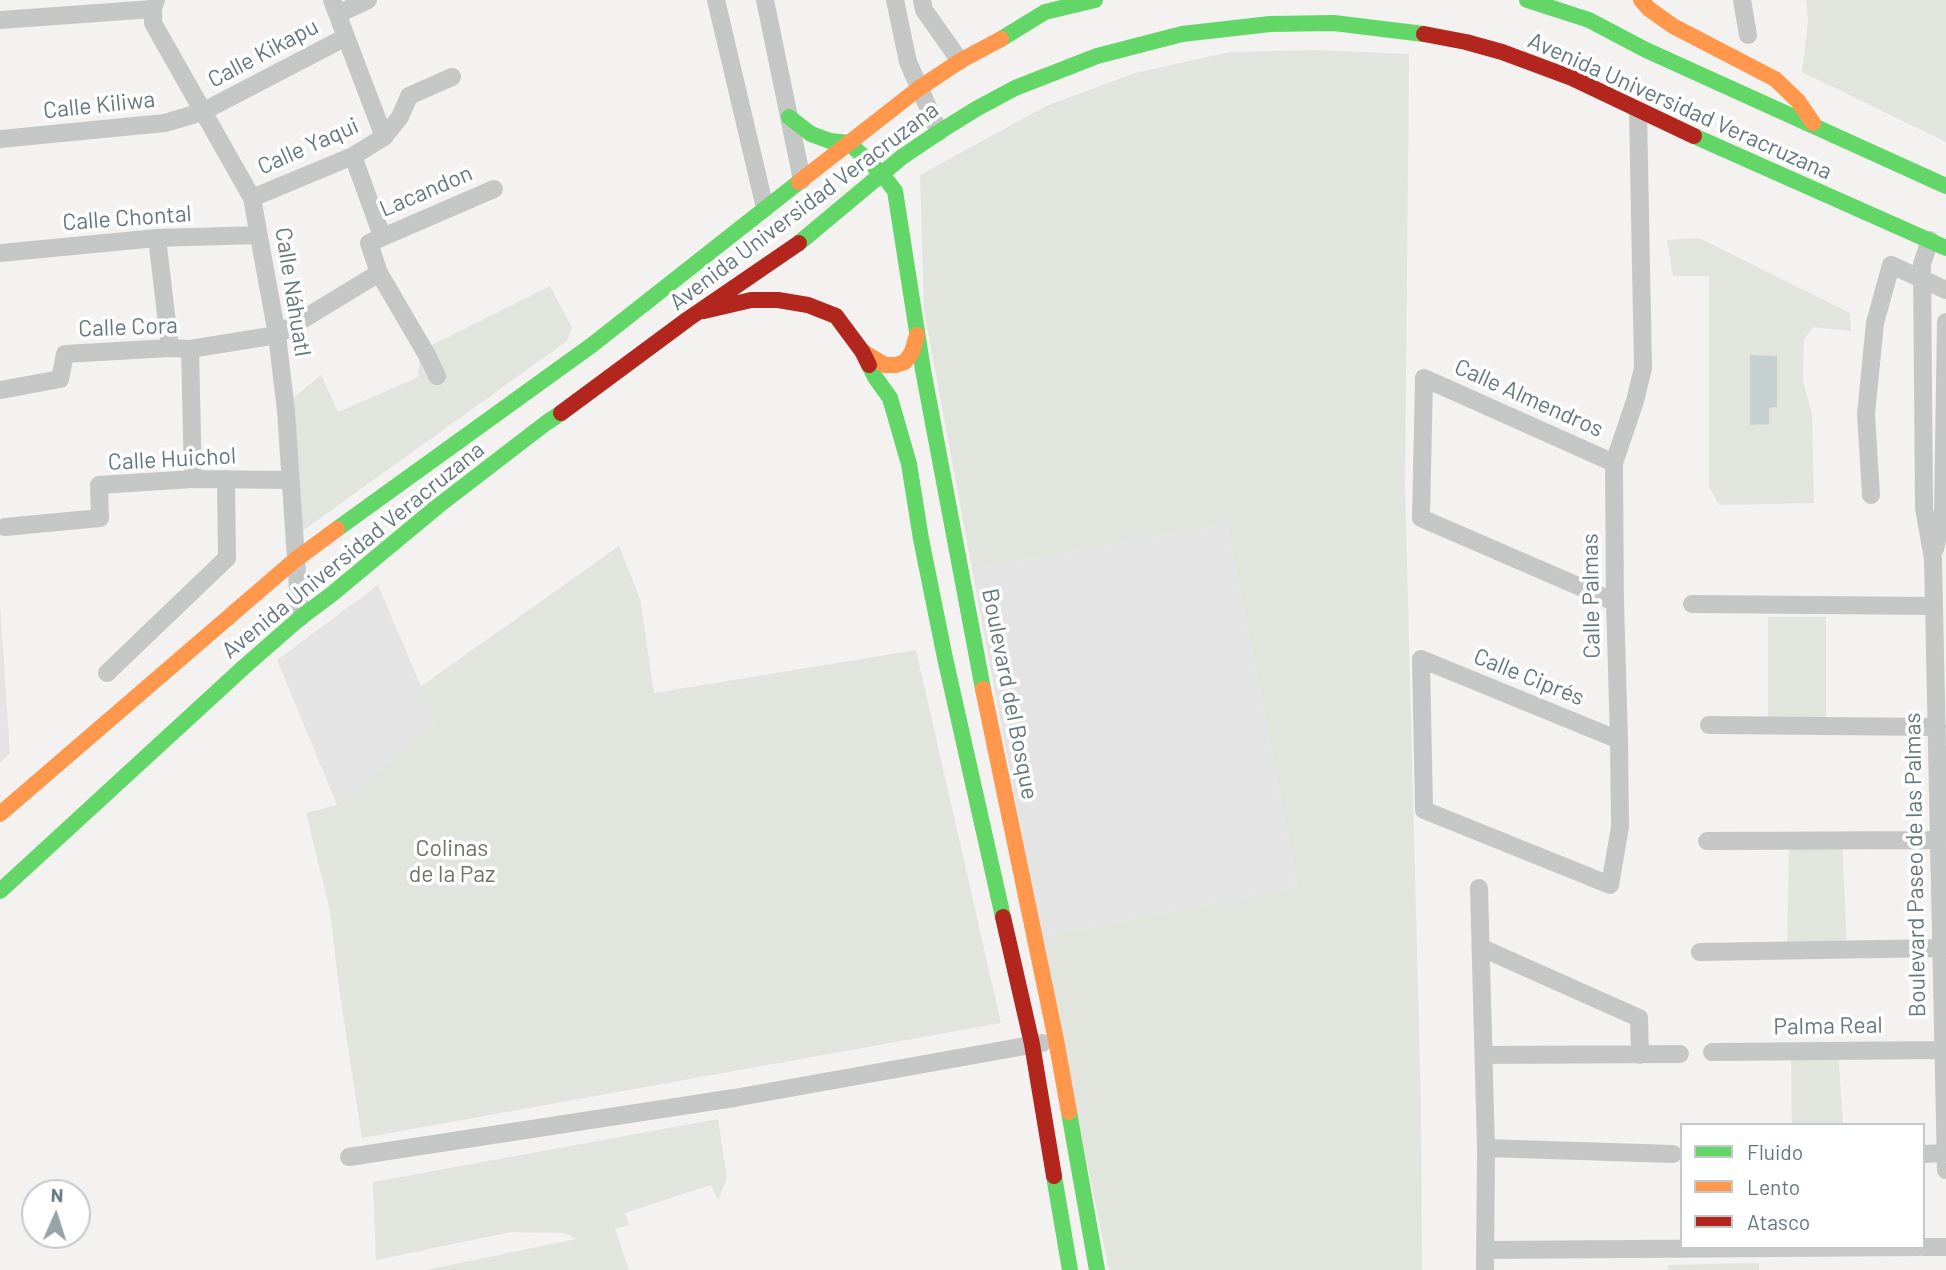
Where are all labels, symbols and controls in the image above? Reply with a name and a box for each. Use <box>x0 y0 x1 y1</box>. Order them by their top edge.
street label: Calle Kikapu <box>203 12 323 94</box>
street label: Avenida Universidad Veracruzana <box>1524 26 1836 186</box>
street label: Calle Kiliwa <box>42 85 156 125</box>
street label: Avenida Universidad Veracruzana <box>664 96 944 316</box>
street label: Calle Yaqui <box>253 112 363 180</box>
street label: Lacandon <box>375 159 477 223</box>
street label: Calle Chontal <box>61 200 193 236</box>
street label: Calle Náhuatl <box>269 225 317 359</box>
street label: Calle Cora <box>78 311 178 343</box>
street label: Calle Almendros <box>1450 353 1608 443</box>
street label: Avenida Universidad Veracruzana <box>216 436 490 664</box>
street label: Calle Huichol <box>107 442 237 476</box>
street label: Calle Palmas <box>1576 533 1606 659</box>
street label: Boulevard del Bosque <box>976 586 1044 802</box>
street label: Calle Ciprés <box>1470 642 1588 712</box>
street label: Boulevard Paseo de las Palmas <box>1899 712 1931 1018</box>
park label: Colinas de la Paz <box>409 834 495 888</box>
street label: Palma Real <box>1773 1011 1883 1041</box>
legend <box>1680 1123 1925 1249</box>
text: Fluido <box>1747 1139 1803 1164</box>
text: Lento <box>1747 1174 1800 1199</box>
north arrow <box>21 1179 91 1249</box>
text: N <box>50 1183 64 1206</box>
text: Atasco <box>1747 1209 1810 1234</box>

